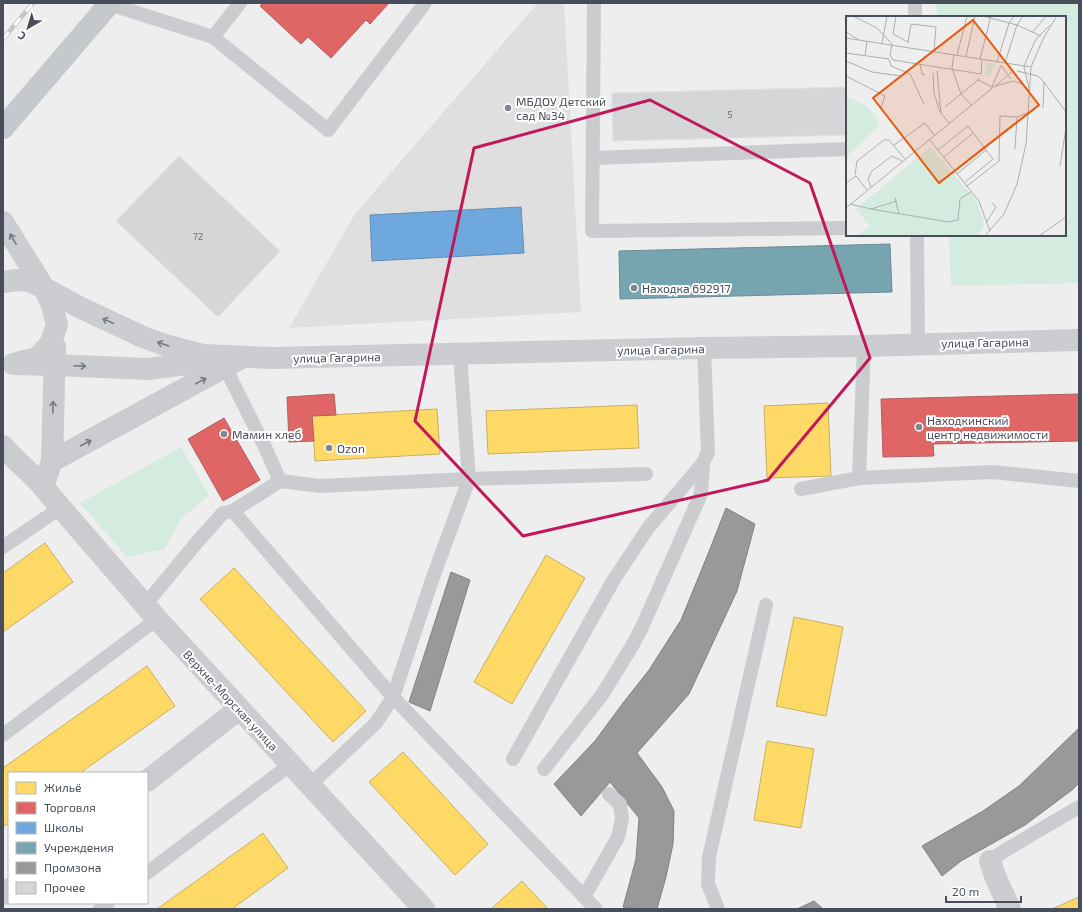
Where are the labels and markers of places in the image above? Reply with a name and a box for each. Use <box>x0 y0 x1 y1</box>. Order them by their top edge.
place label: МБДОУ Детский сад №34 <box>516 94 606 122</box>
marker: МБДОУ Детский сад №34 <box>503 103 513 113</box>
place label: Находка 692917 <box>642 281 731 295</box>
marker: Находка 692917 <box>629 283 639 293</box>
place label: Находкинский центр недвижимости <box>927 413 1048 441</box>
marker: Находкинский центр недвижимости <box>914 422 924 432</box>
place label: Мамин хлеб <box>232 427 301 441</box>
marker: Мамин хлеб <box>219 429 229 439</box>
place label: Ozon <box>337 441 365 455</box>
marker: Ozon <box>324 443 334 453</box>

